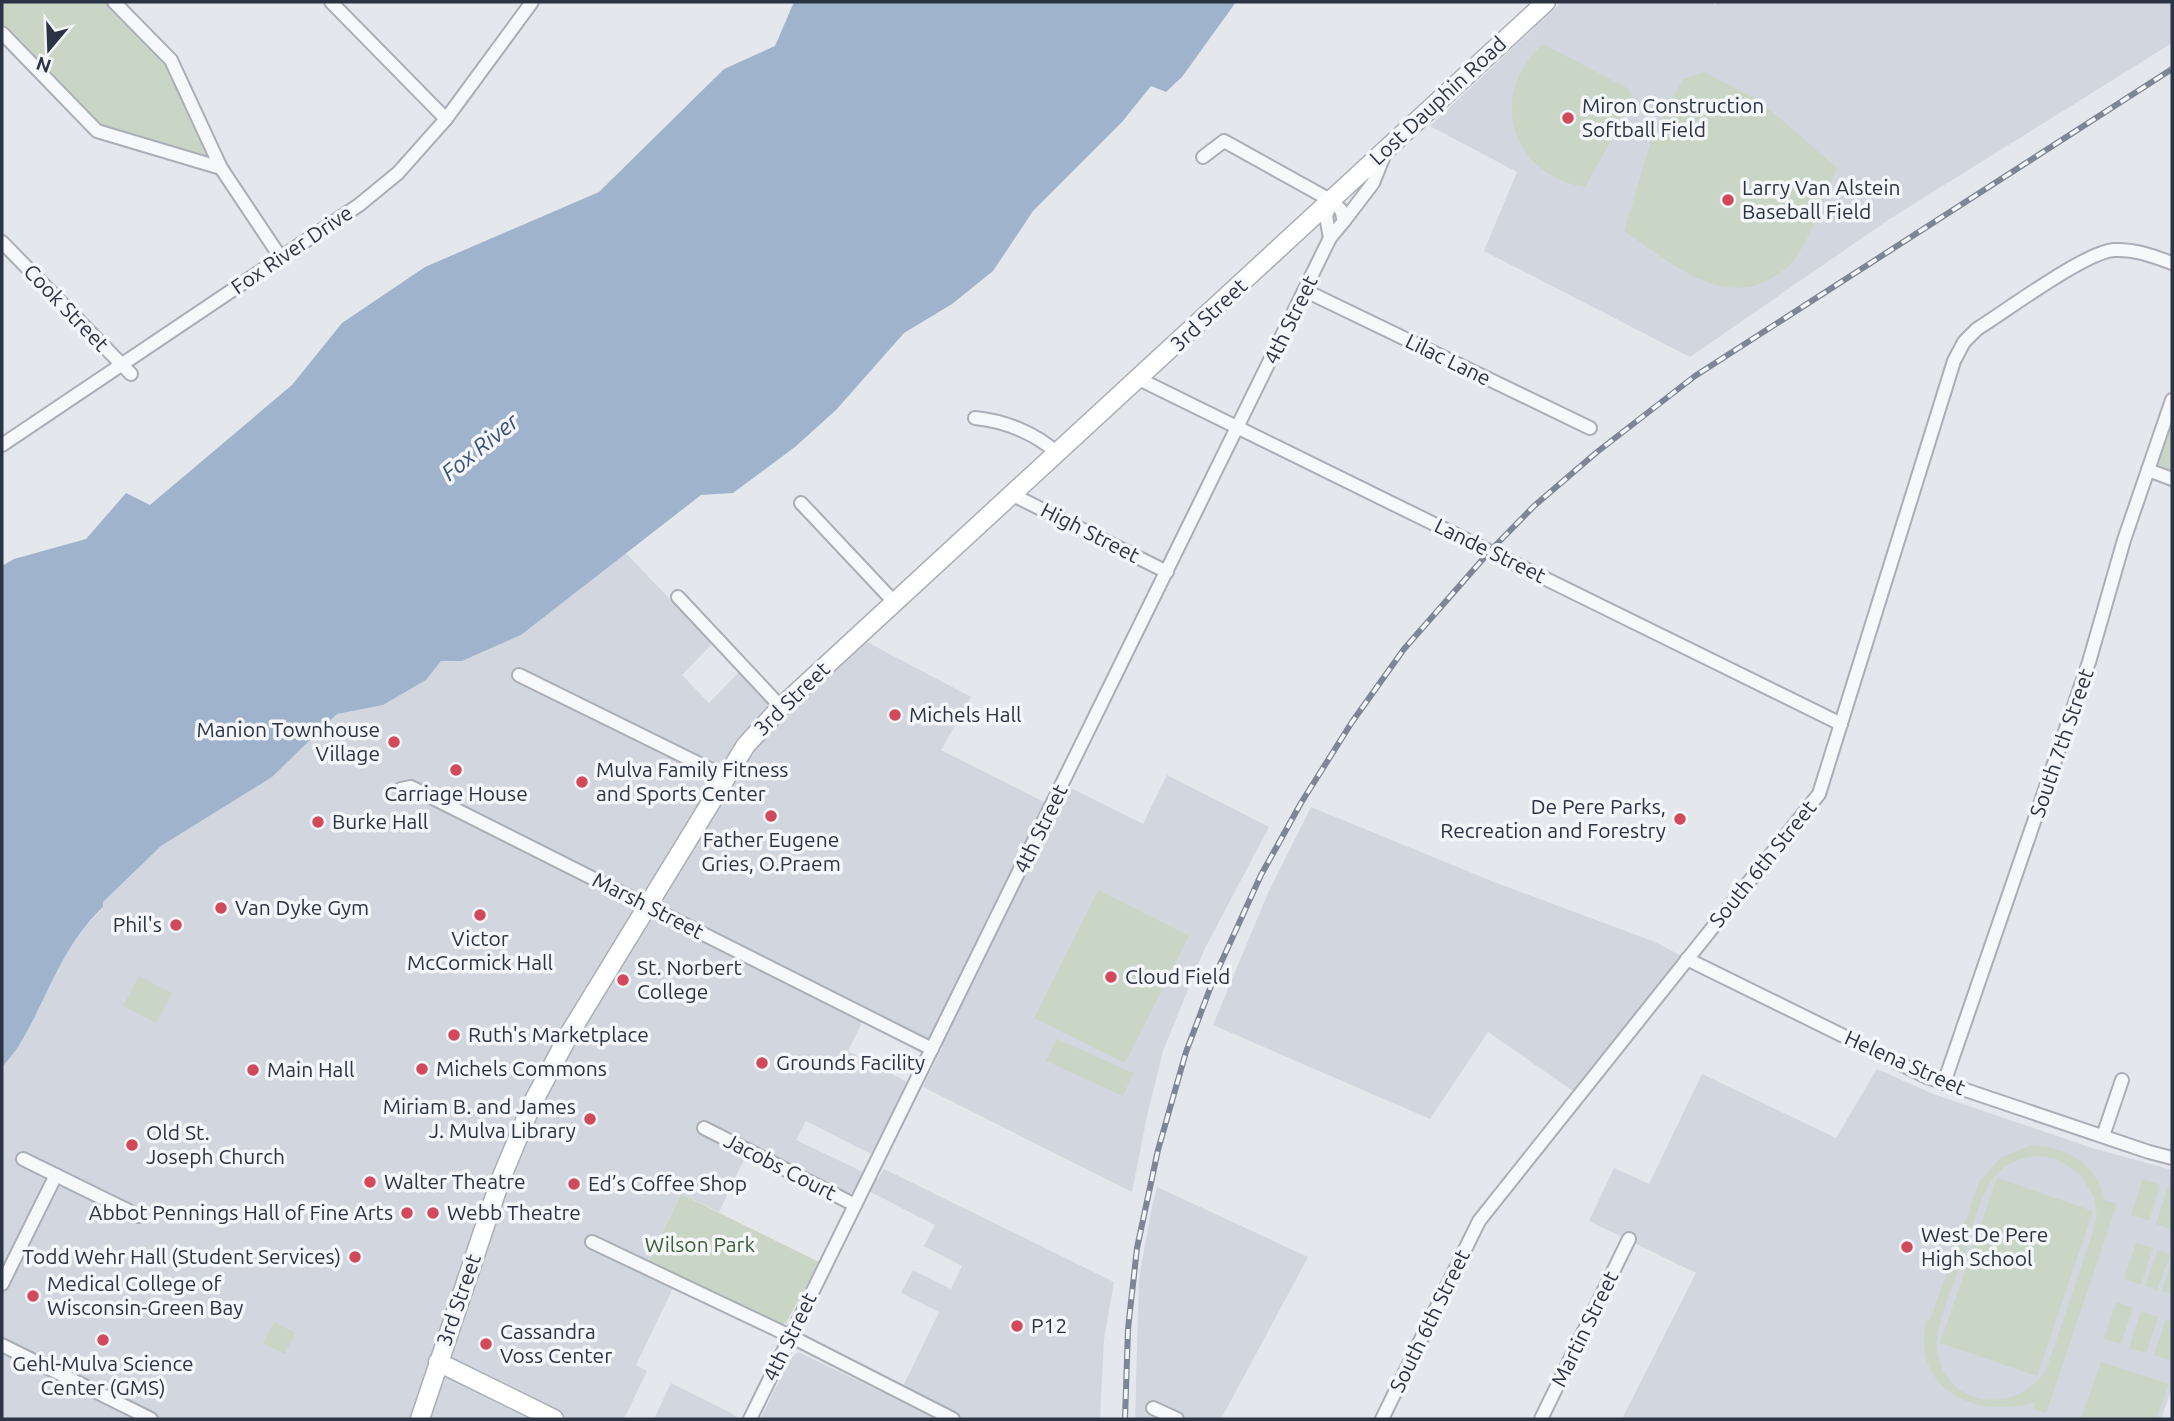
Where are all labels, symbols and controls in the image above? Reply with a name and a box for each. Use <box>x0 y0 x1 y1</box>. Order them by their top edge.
north arrow <box>14 14 84 84</box>
street label: Lost Dauphin Road <box>1364 31 1510 170</box>
text: N <box>33 52 54 78</box>
place label: Miron Construction Softball Field <box>1582 93 1764 141</box>
marker: Miron Construction Softball Field <box>1560 110 1576 126</box>
place label: Larry Van Alstein Baseball Field <box>1742 175 1901 223</box>
marker: Larry Van Alstein Baseball Field <box>1720 192 1736 208</box>
street label: Fox River Drive <box>226 200 357 299</box>
street label: Cook Street <box>19 259 114 356</box>
street label: 4th Street <box>1258 271 1322 368</box>
street label: 3rd Street <box>1165 273 1251 356</box>
street label: Lilac Lane <box>1402 328 1495 390</box>
water label: Fox River <box>436 407 524 485</box>
street label: High Street <box>1037 497 1144 567</box>
street label: Lande Street <box>1431 513 1550 587</box>
street label: 3rd Street <box>749 656 834 740</box>
street label: South 7th Street <box>2024 665 2098 820</box>
place label: Michels Hall <box>909 702 1022 726</box>
marker: Michels Hall <box>887 707 903 723</box>
place label: Manion Townhouse Village <box>197 717 380 765</box>
marker: Manion Townhouse Village <box>386 734 402 750</box>
place label: Mulva Family Fitness and Sports Center <box>596 757 788 805</box>
marker: Carriage House <box>448 762 464 778</box>
marker: Mulva Family Fitness and Sports Center <box>574 774 590 790</box>
street label: 4th Street <box>1008 780 1072 877</box>
place label: Carriage House <box>384 781 528 805</box>
place label: De Pere Parks, Recreation and Forestry <box>1440 794 1666 842</box>
street label: South 6th Street <box>1704 795 1821 931</box>
marker: Father Eugene Gries, O.Praem <box>763 808 779 824</box>
place label: Burke Hall <box>332 809 428 833</box>
marker: De Pere Parks, Recreation and Forestry <box>1672 811 1688 827</box>
marker: Burke Hall <box>310 814 326 830</box>
place label: Father Eugene Gries, O.Praem <box>701 827 841 875</box>
street label: Marsh Street <box>589 867 708 943</box>
place label: Van Dyke Gym <box>235 895 369 919</box>
marker: Van Dyke Gym <box>213 900 229 916</box>
marker: Victor McCormick Hall <box>472 907 488 923</box>
place label: Phil's <box>113 912 162 936</box>
marker: Phil's <box>168 917 184 933</box>
place label: Victor McCormick Hall <box>407 926 553 974</box>
place label: St. Norbert College <box>637 955 742 1003</box>
place label: Cloud Field <box>1125 964 1230 988</box>
marker: Cloud Field <box>1103 969 1119 985</box>
marker: St. Norbert College <box>615 972 631 988</box>
place label: Ruth's Marketplace <box>468 1022 649 1046</box>
street label: Helena Street <box>1841 1025 1969 1099</box>
marker: Ruth's Marketplace <box>446 1027 462 1043</box>
place label: Grounds Facility <box>776 1050 925 1074</box>
marker: Grounds Facility <box>754 1055 770 1071</box>
place label: Michels Commons <box>436 1056 607 1080</box>
place label: Main Hall <box>267 1057 354 1081</box>
marker: Michels Commons <box>414 1061 430 1077</box>
marker: Main Hall <box>245 1062 261 1078</box>
place label: Miriam B. and James J. Mulva Library <box>383 1094 576 1142</box>
marker: Miriam B. and James J. Mulva Library <box>582 1111 598 1127</box>
place label: Old St. Joseph Church <box>146 1120 285 1168</box>
street label: Jacobs Court <box>720 1128 841 1205</box>
marker: Old St. Joseph Church <box>124 1137 140 1153</box>
place label: Walter Theatre <box>384 1169 526 1193</box>
place label: Ed’s Coffee Shop <box>588 1171 747 1195</box>
marker: Walter Theatre <box>362 1174 378 1190</box>
marker: Ed’s Coffee Shop <box>566 1176 582 1192</box>
place label: Abbot Pennings Hall of Fine Arts <box>89 1200 393 1224</box>
place label: Webb Theatre <box>447 1200 581 1224</box>
marker: Abbot Pennings Hall of Fine Arts <box>399 1205 415 1221</box>
marker: Webb Theatre <box>425 1205 441 1221</box>
place label: West De Pere High School <box>1921 1222 2048 1270</box>
park label: Wilson Park <box>645 1232 756 1256</box>
marker: West De Pere High School <box>1899 1239 1915 1255</box>
place label: Todd Wehr Hall (Student Services) <box>22 1244 341 1268</box>
street label: South 6th Street <box>1384 1245 1474 1396</box>
marker: Todd Wehr Hall (Student Services) <box>347 1249 363 1265</box>
street label: 3rd Street <box>431 1251 485 1349</box>
street label: Martin Street <box>1546 1267 1622 1390</box>
place label: Medical College of Wisconsin-Green Bay <box>47 1271 243 1319</box>
marker: Medical College of Wisconsin-Green Bay <box>25 1288 41 1304</box>
street label: 4th Street <box>757 1288 821 1385</box>
place label: P12 <box>1031 1313 1067 1337</box>
marker: P12 <box>1009 1318 1025 1334</box>
place label: Cassandra Voss Center <box>500 1319 612 1367</box>
marker: Gehl-Mulva Science Center (GMS) <box>95 1332 111 1348</box>
marker: Cassandra Voss Center <box>478 1336 494 1352</box>
place label: Gehl-Mulva Science Center (GMS) <box>12 1351 194 1399</box>

